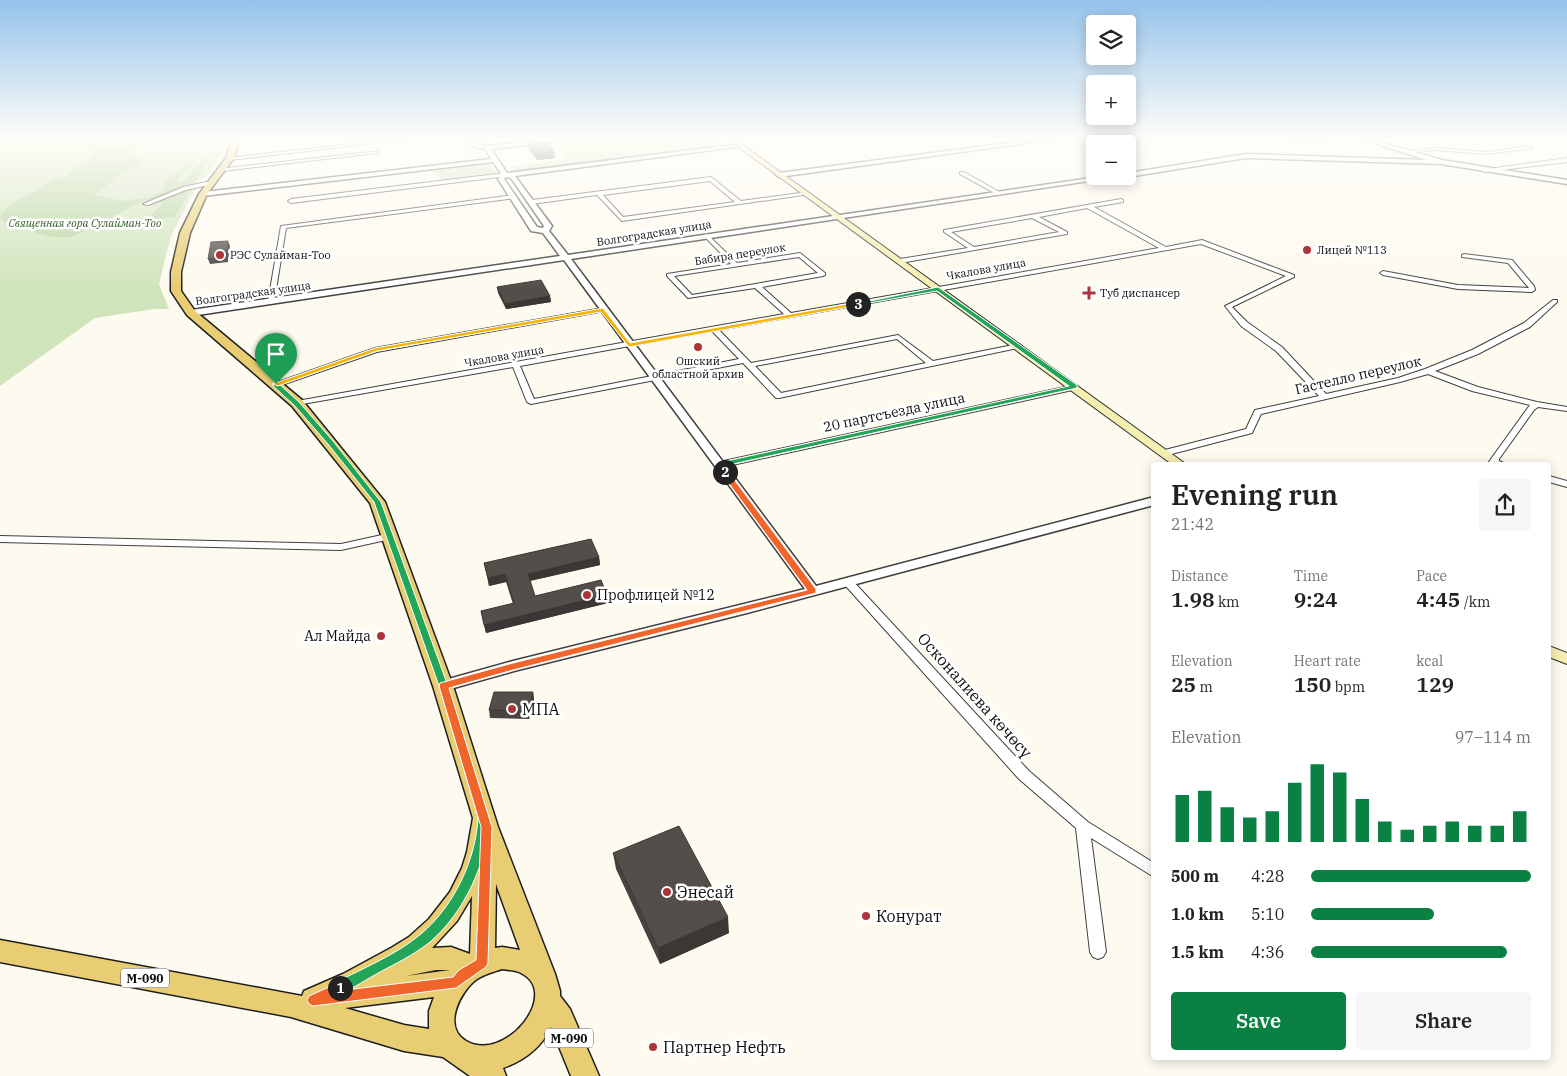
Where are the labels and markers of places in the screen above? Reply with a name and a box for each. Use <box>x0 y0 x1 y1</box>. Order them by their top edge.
place label: Лицей №113 <box>1317 243 1387 257</box>
marker: Лицей №113 <box>1301 244 1313 256</box>
place label: РЭС Сулайман-Тоо <box>230 248 331 262</box>
marker: РЭС Сулайман-Тоо <box>214 249 226 261</box>
marker: Туб диспансер <box>1082 286 1096 300</box>
place label: Туб диспансер <box>1100 286 1180 300</box>
pin: 3 <box>846 292 870 316</box>
pin <box>255 333 297 384</box>
marker: Ошский областной архив <box>692 341 704 353</box>
place label: Ошский областной архив <box>652 354 744 381</box>
pin: 2 <box>712 460 738 484</box>
place label: Профлицей №12 <box>597 586 715 604</box>
marker: Профлицей №12 <box>581 589 593 601</box>
place label: Ал Майда <box>304 627 371 645</box>
marker: Ал Майда <box>375 630 387 642</box>
place label: МПА <box>522 699 560 719</box>
marker: МПА <box>506 703 518 715</box>
place label: Энесай <box>677 882 734 902</box>
marker: Энесай <box>661 886 673 898</box>
place label: Конурат <box>876 906 942 926</box>
marker: Конурат <box>860 910 872 922</box>
pin: 1 <box>328 976 352 1000</box>
place label: Партнер Нефть <box>663 1037 786 1057</box>
marker: Партнер Нефть <box>647 1041 659 1053</box>

